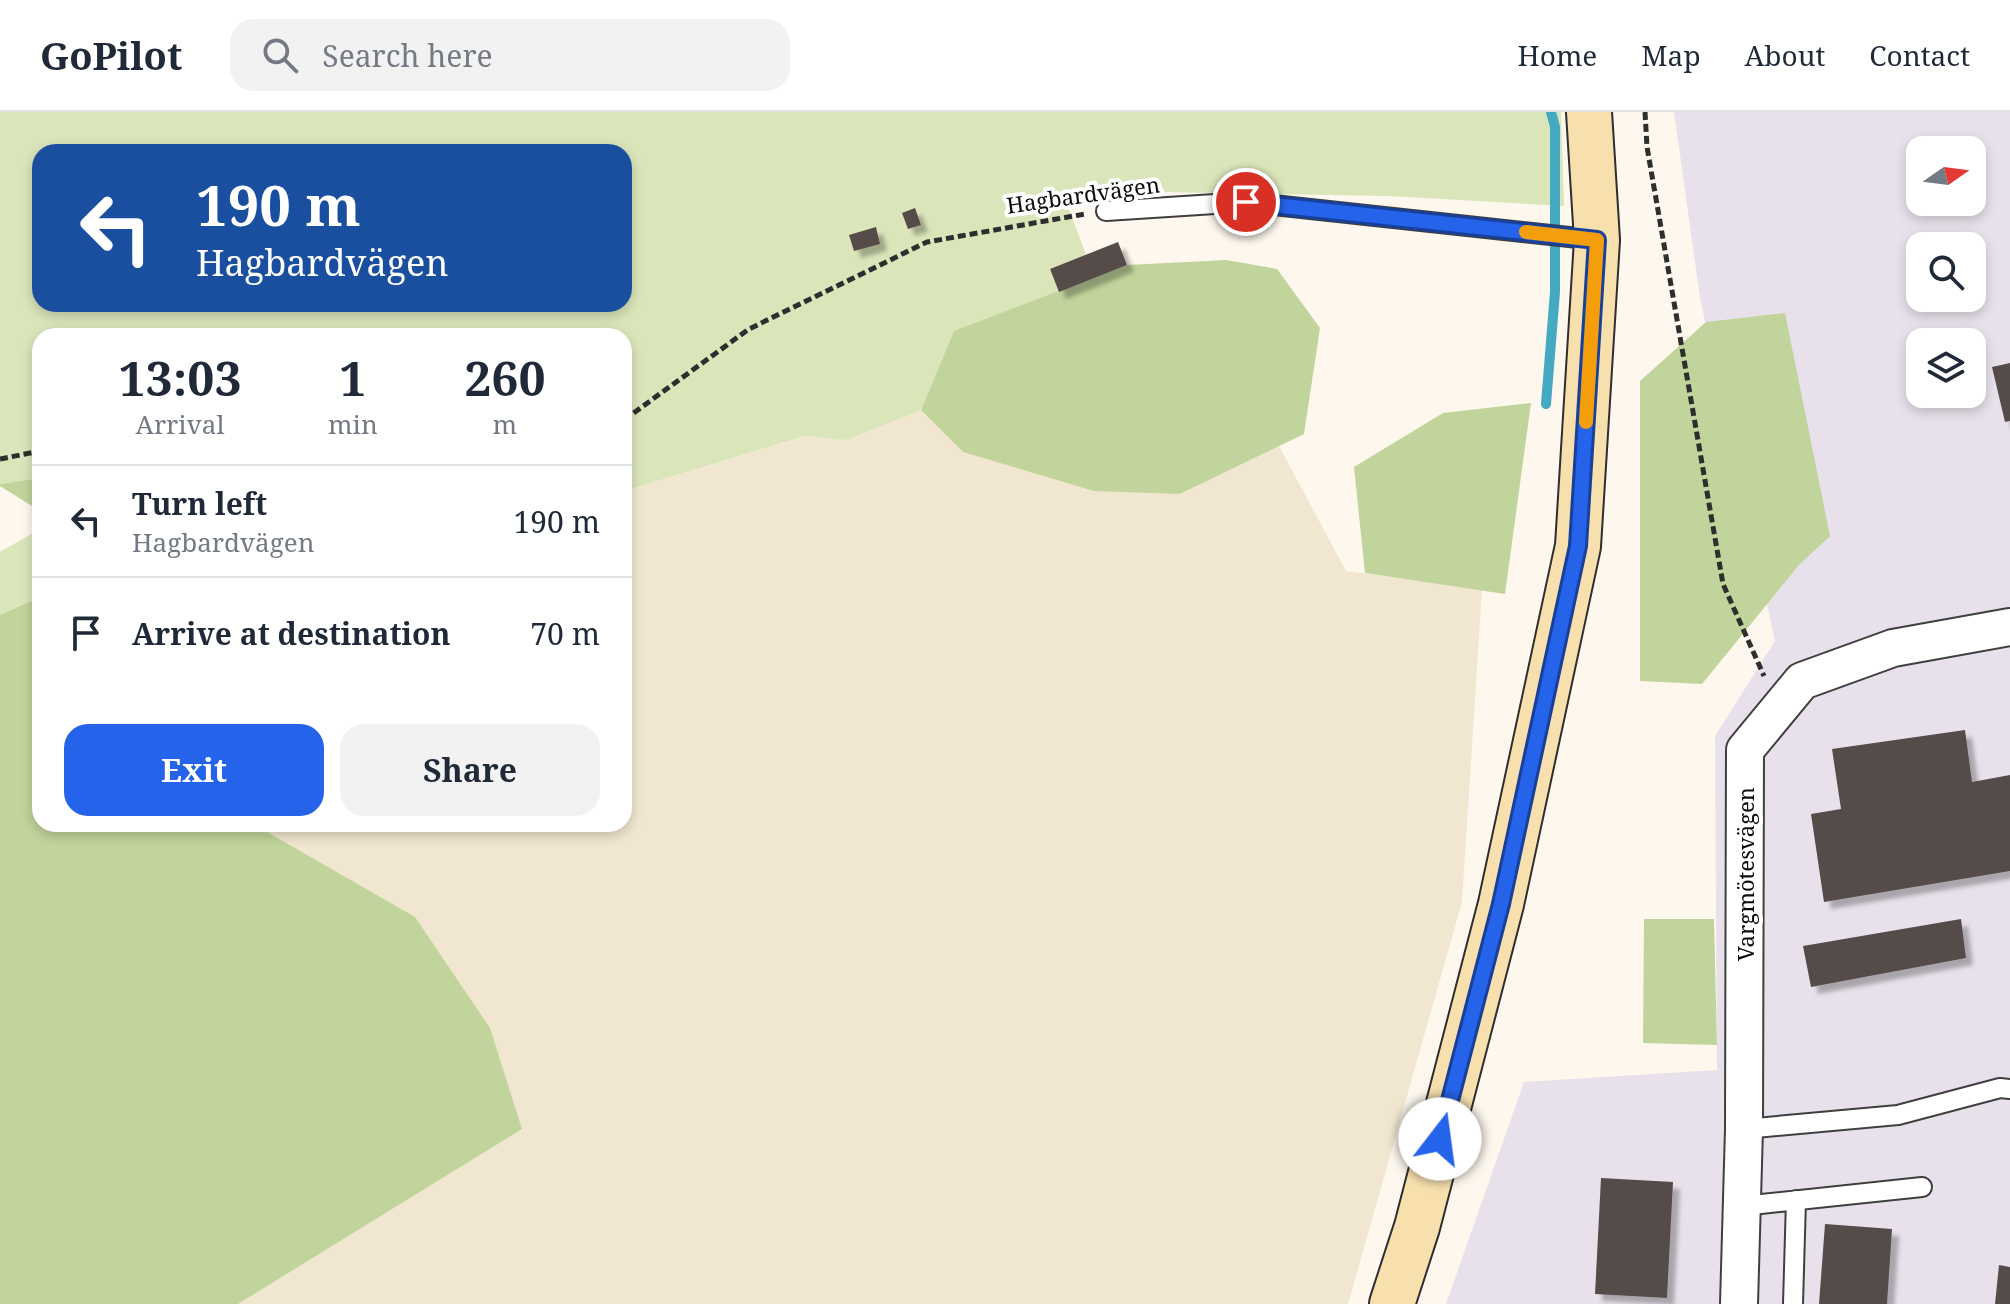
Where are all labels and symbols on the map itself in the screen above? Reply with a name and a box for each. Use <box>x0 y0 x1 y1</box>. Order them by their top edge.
north arrow <box>1906 136 1986 216</box>
street label: Hagbardvägen <box>1004 168 1162 220</box>
pin <box>1212 168 1280 236</box>
street label: Vargmötesvägen <box>1730 787 1760 961</box>
position arrow <box>1398 1097 1482 1181</box>

